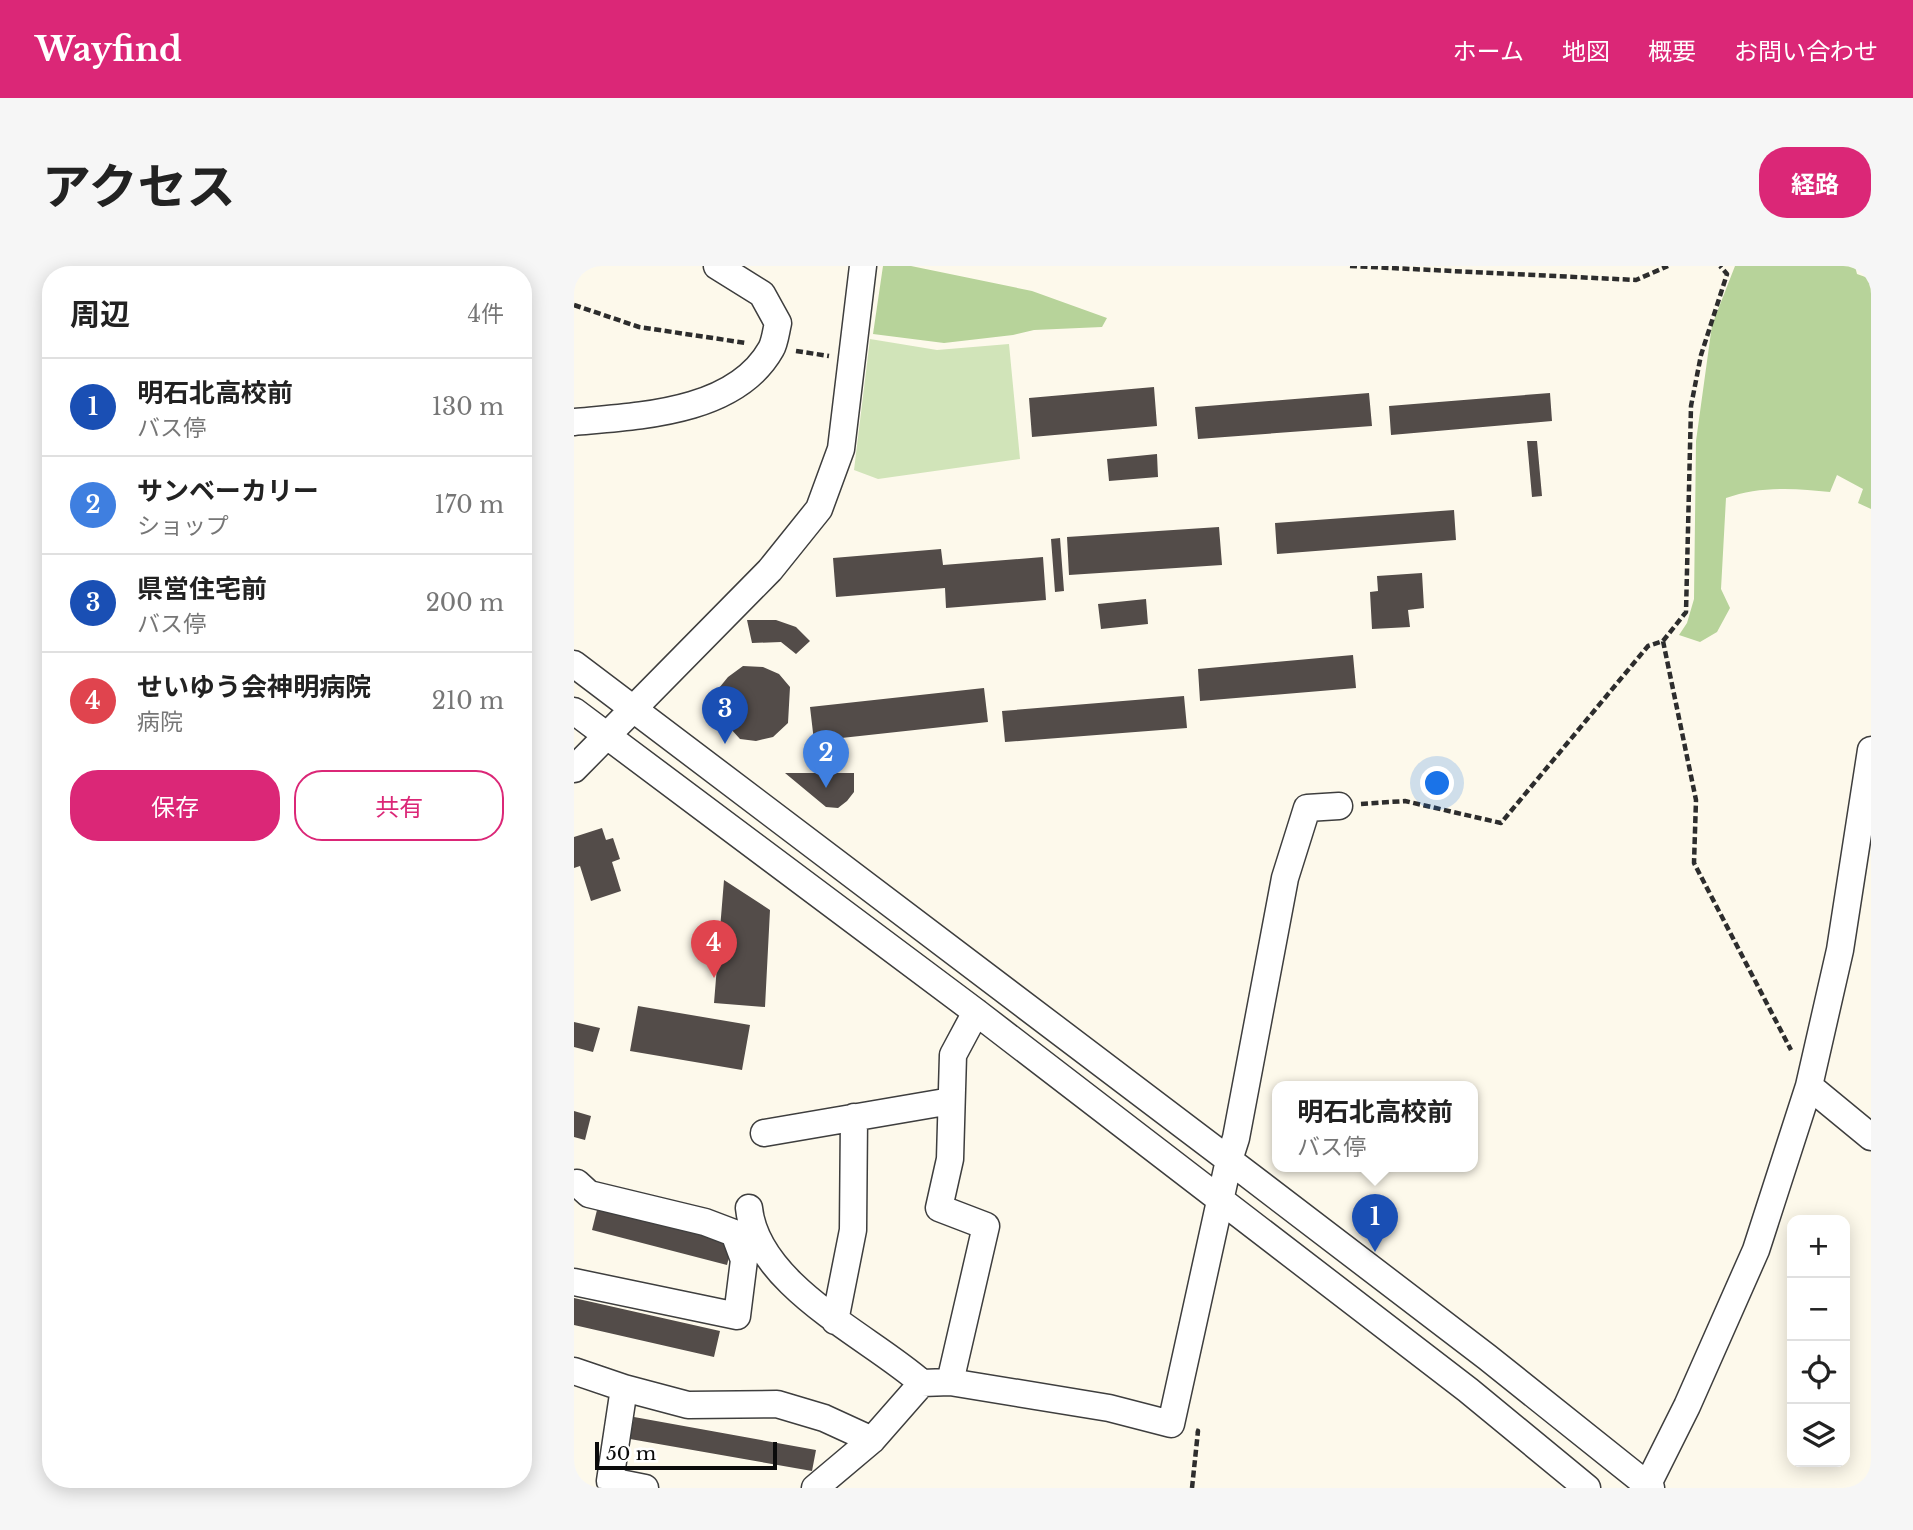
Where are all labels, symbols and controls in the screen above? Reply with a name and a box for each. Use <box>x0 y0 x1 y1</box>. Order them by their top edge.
text: Wayfind <box>35 29 182 70</box>
text: ホーム <box>1453 37 1524 66</box>
text: 地図 <box>1562 37 1610 66</box>
text: 概要 <box>1648 37 1696 66</box>
text: お問い合わせ <box>1734 37 1878 66</box>
button: 経路 <box>1759 147 1871 218</box>
text: アクセス <box>42 156 236 217</box>
text: 周辺 <box>70 296 130 333</box>
text: 4件 <box>468 300 504 328</box>
text: 明石北高校前 <box>137 377 293 409</box>
text: 1 <box>88 393 98 421</box>
text: 130 m <box>432 393 504 421</box>
text: バス停 <box>137 414 206 442</box>
text: サンベーカリー <box>137 475 319 507</box>
text: 2 <box>86 491 100 519</box>
text: 170 m <box>434 491 504 519</box>
text: ショップ <box>137 512 229 540</box>
text: 県営住宅前 <box>137 573 267 605</box>
text: 3 <box>86 589 100 617</box>
text: 200 m <box>426 589 504 617</box>
text: バス停 <box>137 610 206 638</box>
text: せいゆう会神明病院 <box>137 671 371 703</box>
pin: 3 <box>702 686 748 744</box>
text: 4 <box>85 687 101 715</box>
text: 210 m <box>432 687 504 715</box>
text: 病院 <box>137 708 183 736</box>
pin: 2 <box>803 730 849 788</box>
your location <box>1420 766 1454 800</box>
button: 保存 <box>70 770 280 841</box>
button: 共有 <box>294 770 504 841</box>
pin: 4 <box>691 920 737 978</box>
popup <box>1272 1081 1478 1172</box>
text: 明石北高校前 <box>1297 1096 1453 1128</box>
text: バス停 <box>1297 1133 1366 1161</box>
pin: 1 <box>1352 1194 1398 1252</box>
map controls <box>1787 1215 1850 1467</box>
button: + <box>1787 1215 1850 1278</box>
button: − <box>1787 1278 1850 1341</box>
button: locate <box>1787 1341 1850 1404</box>
button: layers <box>1787 1404 1850 1467</box>
scale bar <box>595 1439 777 1471</box>
text: 50 m <box>606 1442 656 1465</box>

